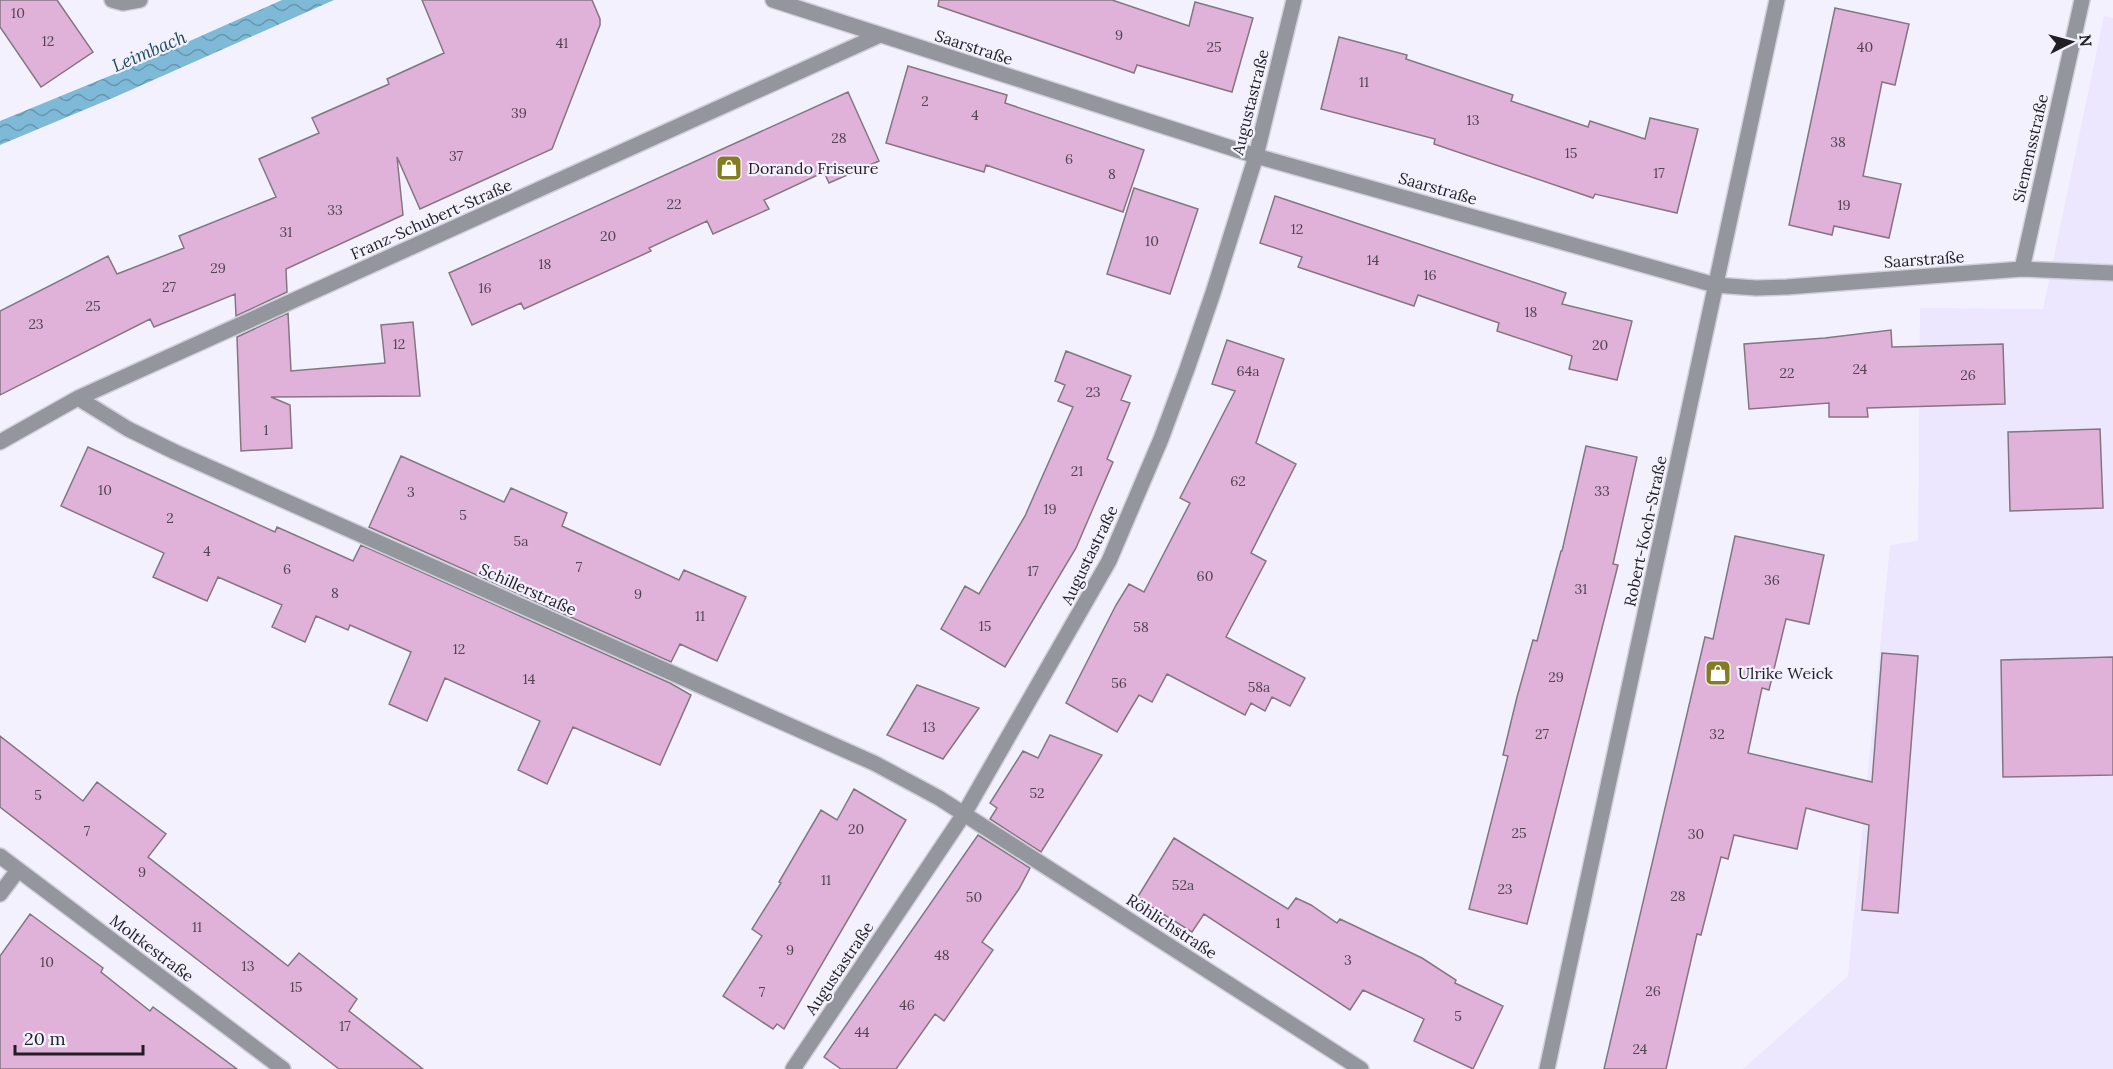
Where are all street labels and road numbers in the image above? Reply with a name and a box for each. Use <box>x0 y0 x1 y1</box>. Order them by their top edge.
street label: Saarstraße <box>933 25 1016 69</box>
street label: Augustastraße <box>1227 47 1273 158</box>
street label: Siemensstraße <box>2008 92 2052 204</box>
street label: Saarstraße <box>1396 167 1480 209</box>
street label: Franz-Schubert-Straße <box>347 174 515 264</box>
street label: Saarstraße <box>1883 246 1965 272</box>
street label: Robert-Koch-Straße <box>1619 453 1671 608</box>
street label: Augustastraße <box>1056 502 1122 609</box>
street label: Schillerstraße <box>476 559 580 619</box>
street label: Röhlichstraße <box>1123 889 1221 963</box>
street label: Moltkestraße <box>106 910 198 986</box>
street label: Augustastraße <box>800 917 878 1019</box>

